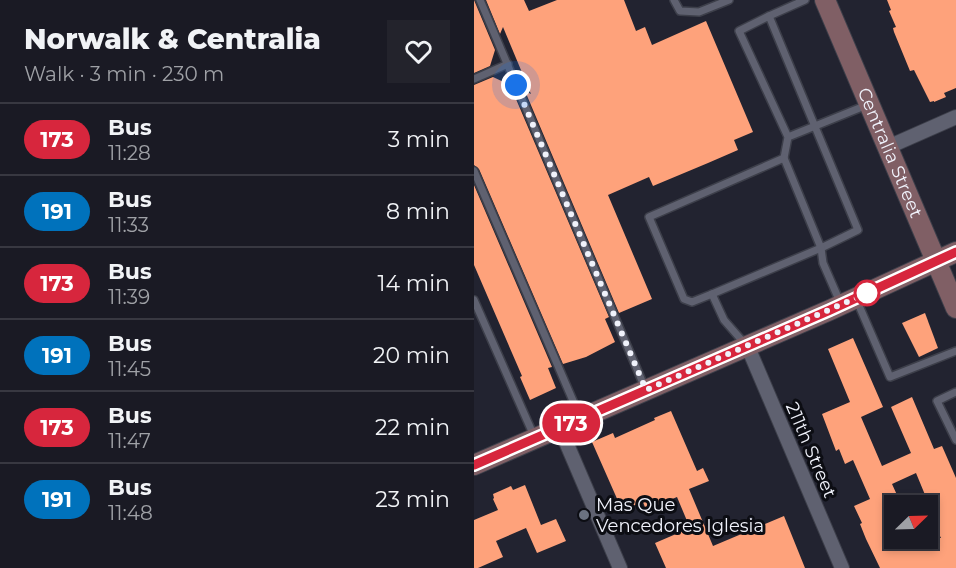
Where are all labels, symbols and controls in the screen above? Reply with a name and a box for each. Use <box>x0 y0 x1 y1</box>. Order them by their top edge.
button: heart <box>387 20 450 83</box>
text: Norwalk & Centralia <box>24 22 321 56</box>
text: Walk · 3 min · 230 m <box>24 62 224 86</box>
your location <box>501 70 531 100</box>
street label: Centralia Street <box>853 84 927 221</box>
text: Bus <box>108 114 152 141</box>
text: 3 min <box>388 126 450 153</box>
text: 173 <box>40 127 74 152</box>
text: 11:28 <box>108 141 151 165</box>
text: Bus <box>108 186 152 213</box>
text: 8 min <box>386 198 450 225</box>
text: 191 <box>42 199 72 224</box>
text: 11:33 <box>108 213 149 237</box>
text: Bus <box>108 258 152 285</box>
text: 14 min <box>378 270 450 297</box>
text: 173 <box>40 271 74 296</box>
unlabelled marker <box>854 280 880 306</box>
text: 11:39 <box>108 285 150 309</box>
text: Bus <box>108 330 152 357</box>
text: 20 min <box>373 342 450 369</box>
text: 191 <box>42 343 72 368</box>
text: 11:45 <box>108 357 151 381</box>
street label: 211th Street <box>781 399 841 501</box>
text: Bus <box>108 402 152 429</box>
line badge: 173 <box>537 404 606 442</box>
text: 173 <box>554 411 588 436</box>
text: 22 min <box>375 414 450 441</box>
text: 173 <box>40 415 74 440</box>
text: 11:47 <box>108 429 151 453</box>
text: Bus <box>108 474 152 501</box>
text: 23 min <box>375 486 450 513</box>
text: 191 <box>42 487 72 512</box>
place label: Mas Que Vencedores Iglesia <box>596 494 764 537</box>
north arrow <box>884 495 938 549</box>
map controls <box>884 495 938 549</box>
text: 11:48 <box>108 501 153 525</box>
marker: Mas Que Vencedores Iglesia <box>577 508 591 522</box>

